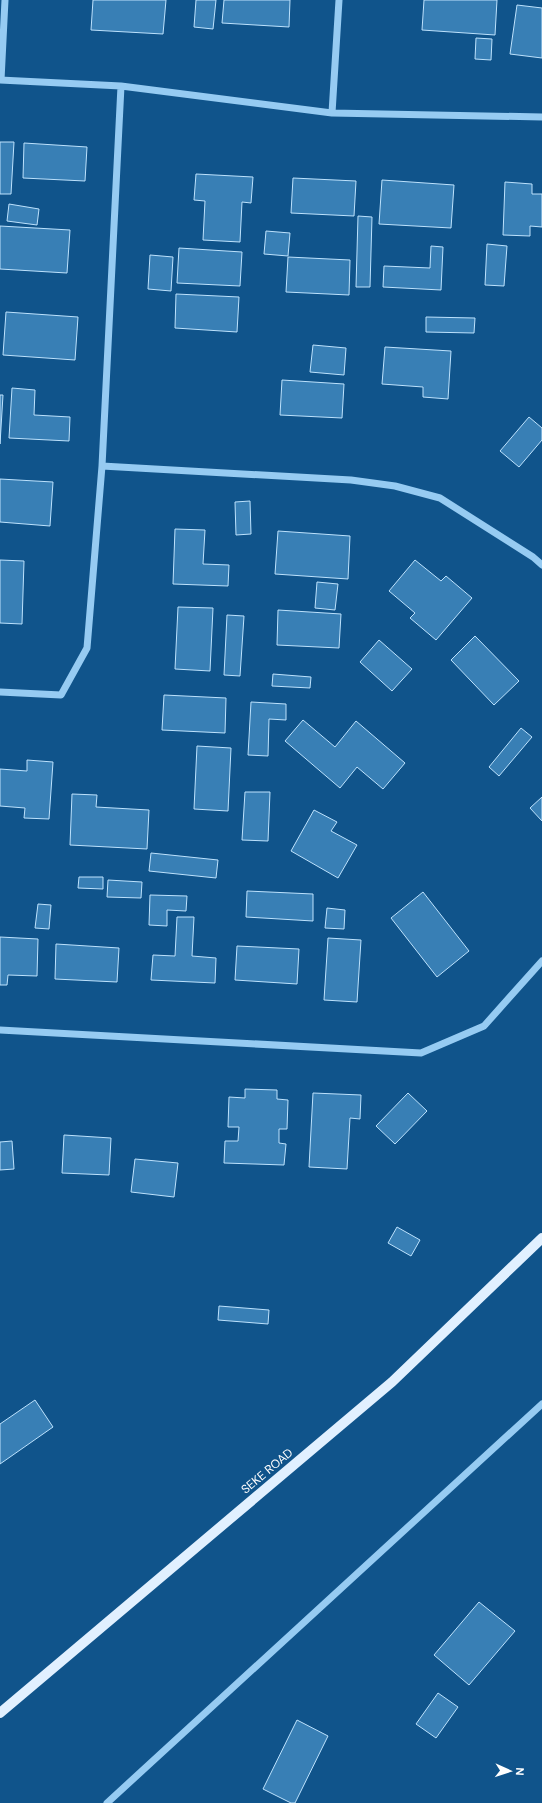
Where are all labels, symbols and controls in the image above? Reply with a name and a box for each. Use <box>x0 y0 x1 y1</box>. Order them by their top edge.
street label: SEKE ROAD <box>238 1445 296 1497</box>
north arrow <box>490 1751 530 1791</box>
text: N <box>513 1767 527 1776</box>

